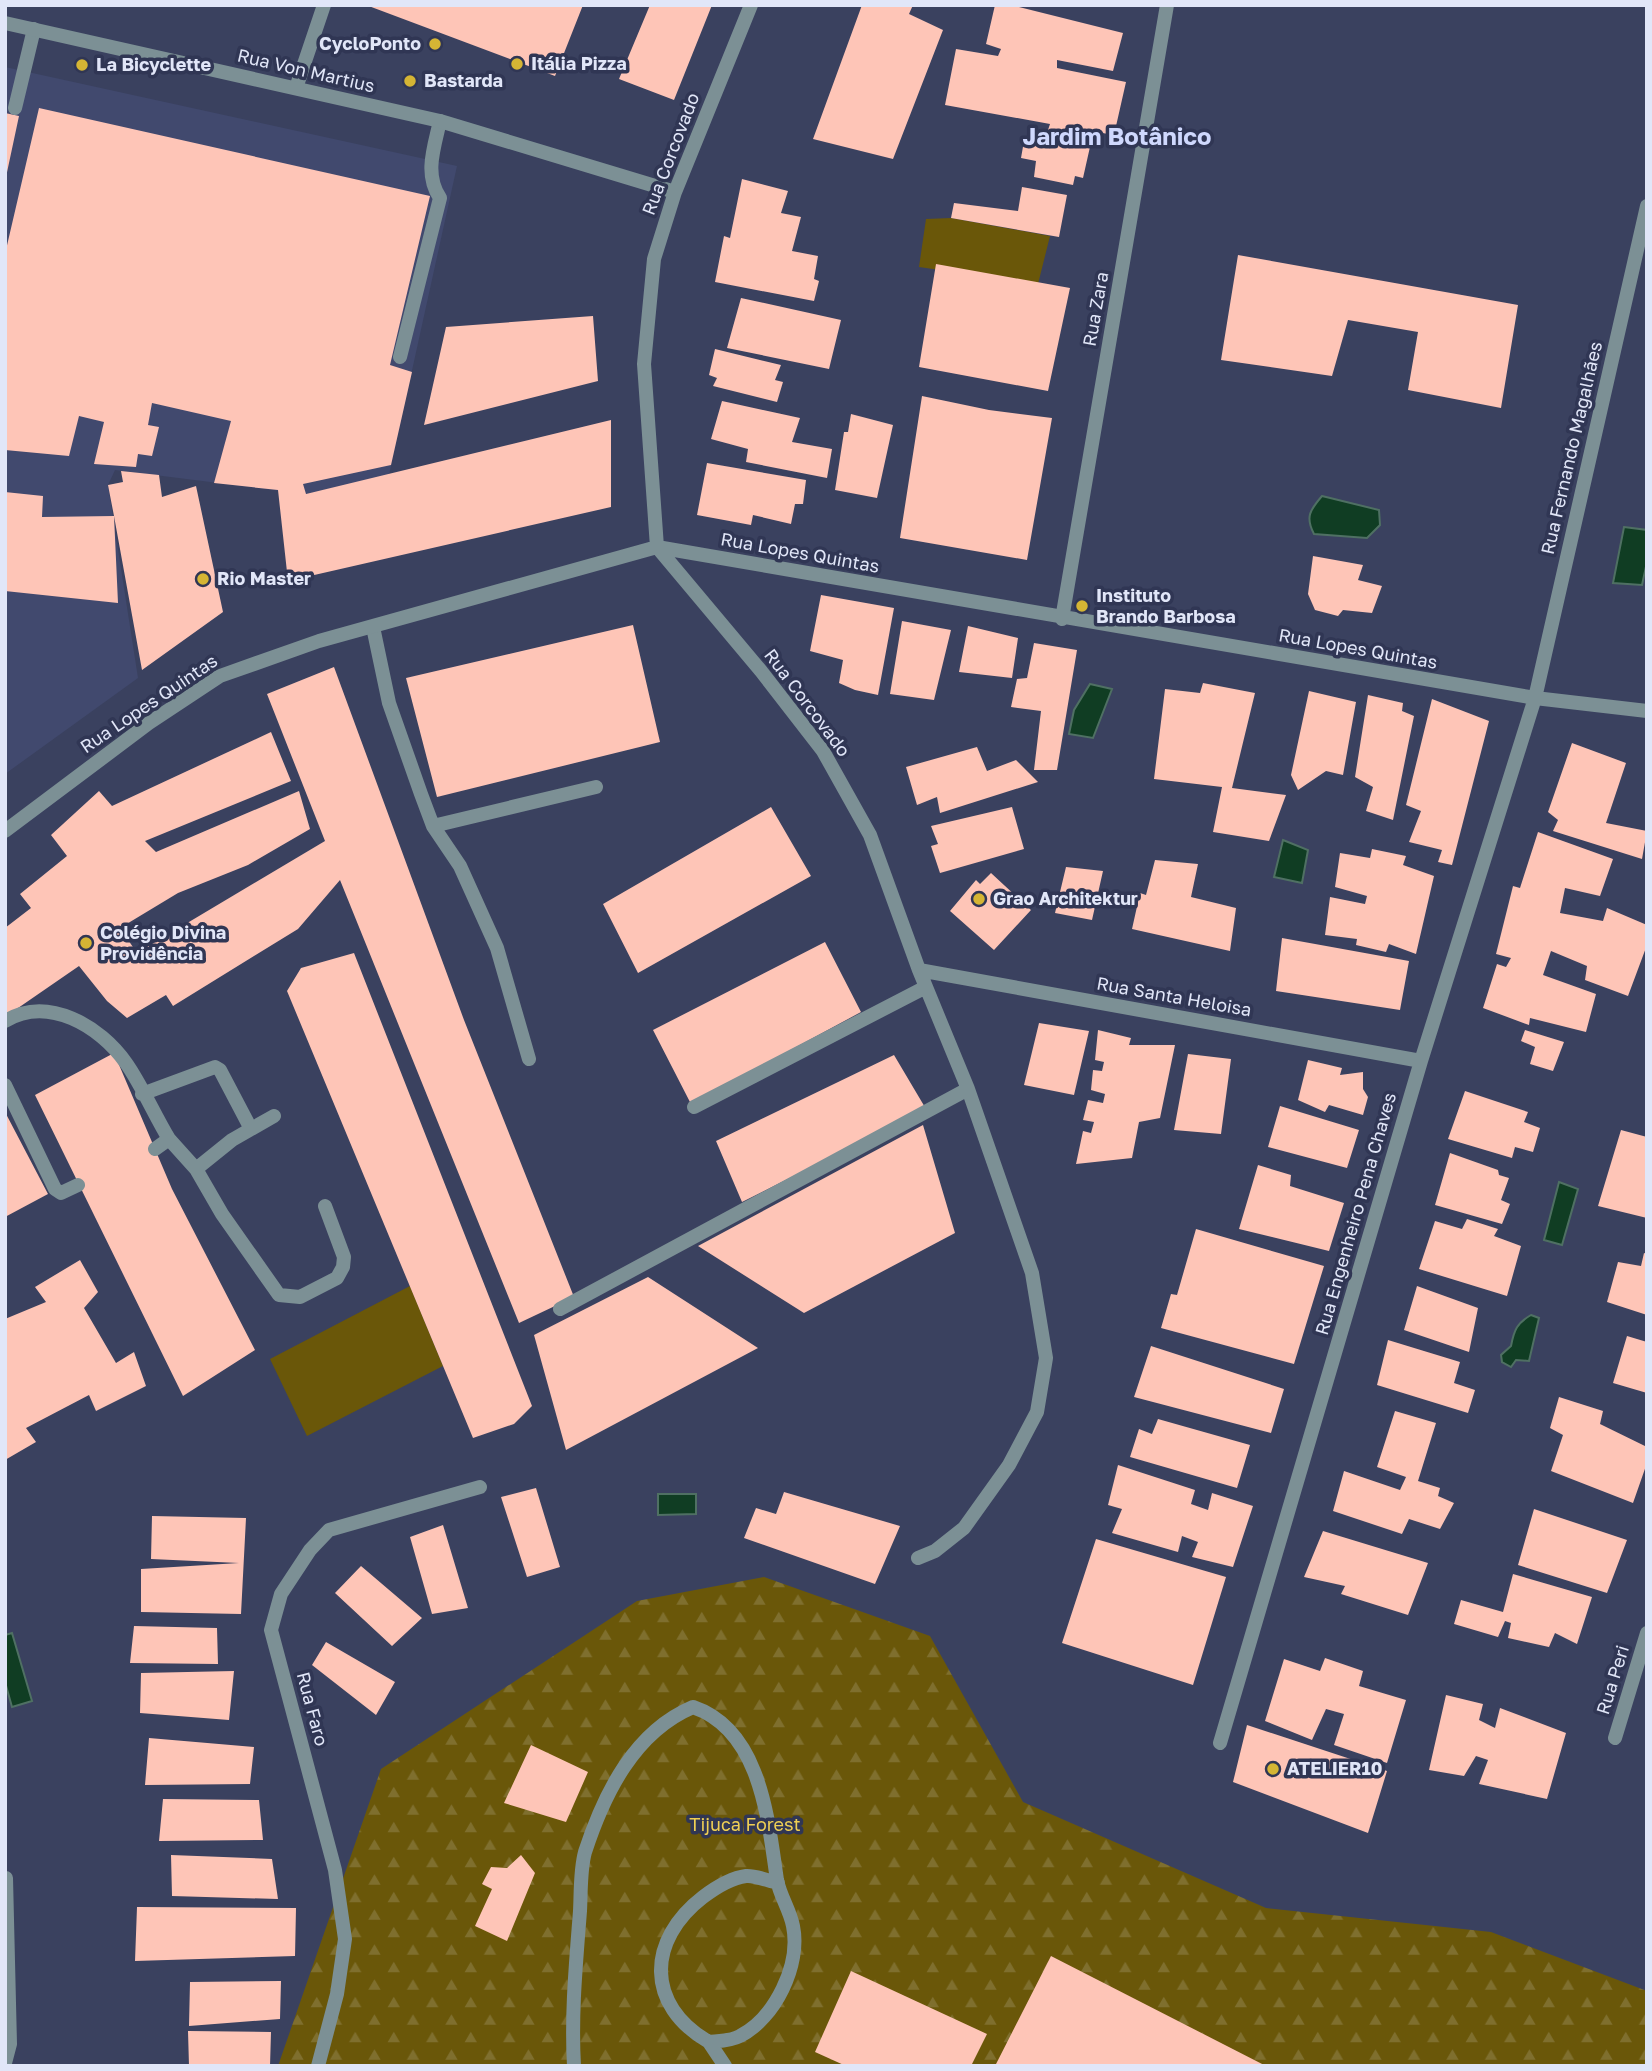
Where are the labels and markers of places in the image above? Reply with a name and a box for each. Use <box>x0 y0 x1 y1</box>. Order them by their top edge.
place label: CycloPonto <box>319 32 421 54</box>
marker: CycloPonto <box>427 36 443 52</box>
place label: Itália Pizza <box>531 52 627 74</box>
place label: La Bicyclette <box>96 53 212 75</box>
marker: Itália Pizza <box>509 56 525 72</box>
marker: La Bicyclette <box>74 57 90 73</box>
place label: Bastarda <box>424 69 503 91</box>
marker: Bastarda <box>402 73 418 89</box>
place label: Rio Master <box>217 567 311 589</box>
marker: Rio Master <box>195 571 211 587</box>
place label: Instituto Brando Barbosa <box>1096 584 1236 627</box>
marker: Instituto Brando Barbosa <box>1074 598 1090 614</box>
place label: Grao Architektur <box>993 887 1138 909</box>
marker: Grao Architektur <box>971 891 987 907</box>
place label: Colégio Divina Providência <box>100 921 226 964</box>
marker: Colégio Divina Providência <box>78 935 94 951</box>
place label: ATELIER10 <box>1287 1757 1383 1779</box>
marker: ATELIER10 <box>1265 1761 1281 1777</box>

